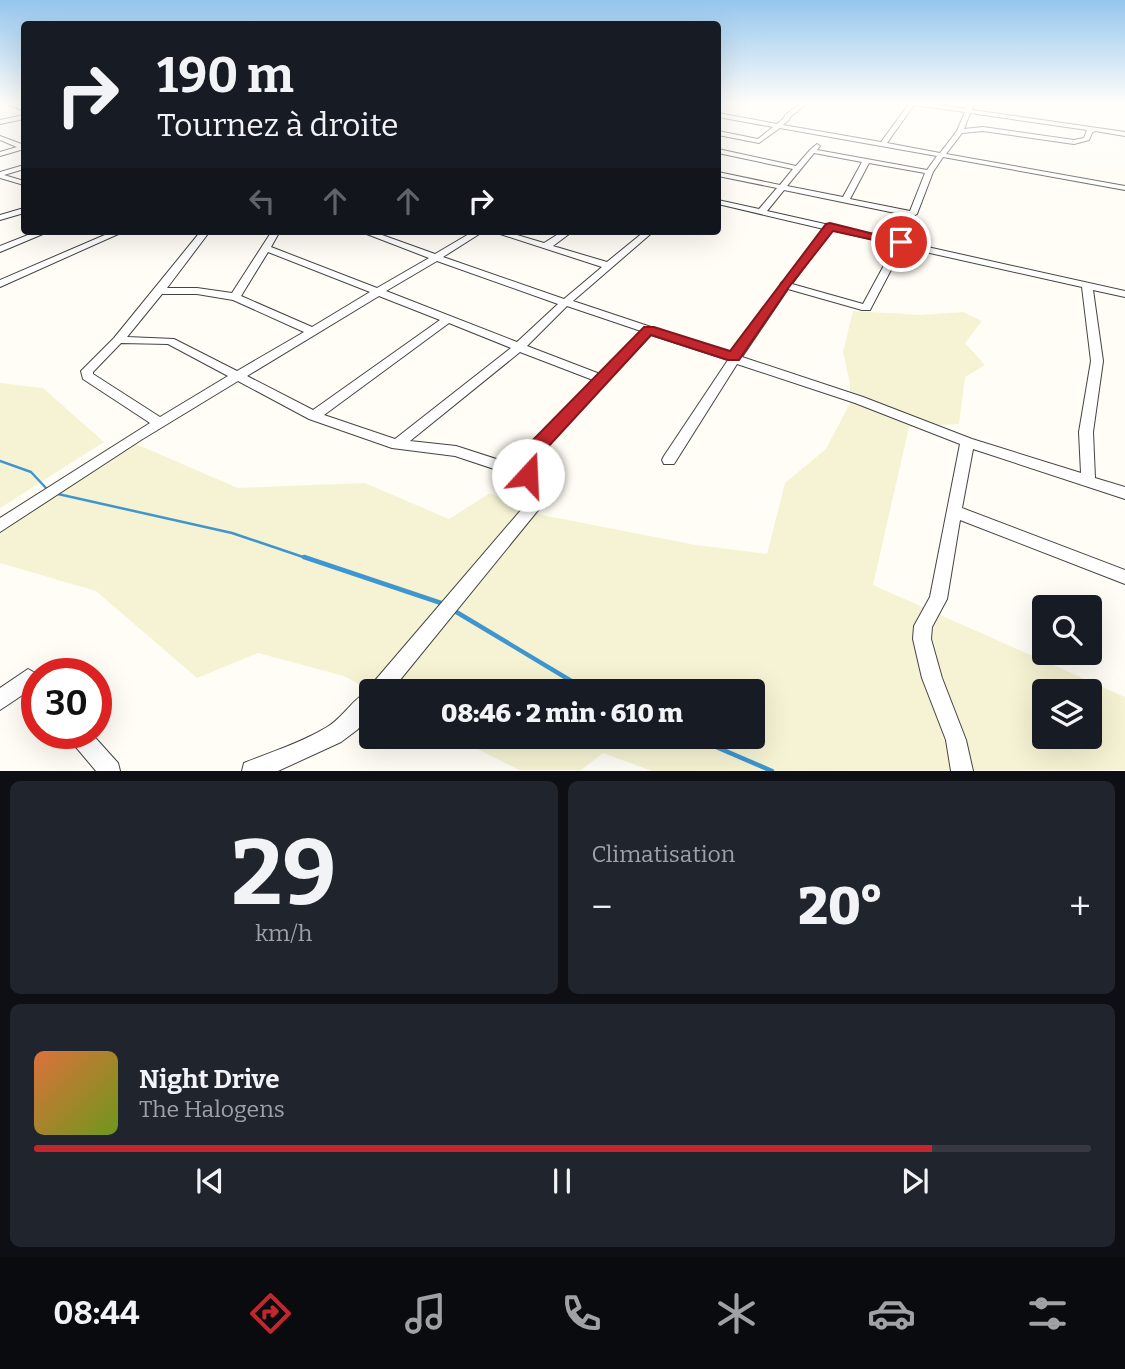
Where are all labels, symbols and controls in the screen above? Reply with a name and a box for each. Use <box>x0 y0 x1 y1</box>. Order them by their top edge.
text: 190 m <box>157 46 294 105</box>
icon: right <box>42 49 133 140</box>
text: Tournez à droite <box>157 106 399 144</box>
icon: left <box>243 182 281 220</box>
icon: ahead <box>316 182 354 220</box>
icon: ahead <box>389 182 427 220</box>
icon: right <box>462 182 500 220</box>
pin <box>871 212 931 272</box>
icon: arrive <box>882 223 920 261</box>
position arrow <box>491 438 565 512</box>
map controls <box>1032 595 1102 749</box>
button: search <box>1032 595 1102 665</box>
speed limit sign: 30 <box>21 658 112 749</box>
button: layers <box>1032 679 1102 749</box>
text: 08:46 · 2 min · 610 m <box>441 698 683 729</box>
text: 29 <box>231 819 336 928</box>
text: Climatisation <box>592 840 735 868</box>
text: 20° <box>798 875 883 938</box>
text: − <box>592 884 612 930</box>
text: + <box>1069 884 1091 930</box>
text: km/h <box>255 919 312 947</box>
text: Night Drive <box>139 1064 280 1095</box>
text: The Halogens <box>139 1095 285 1123</box>
icon: previous <box>191 1162 229 1200</box>
icon: pause <box>543 1162 581 1200</box>
icon: next <box>896 1162 934 1200</box>
icon: directions <box>246 1289 295 1338</box>
icon: music <box>401 1289 450 1338</box>
icon: phone <box>557 1289 606 1338</box>
icon: climate <box>712 1289 761 1338</box>
icon: car <box>867 1289 916 1338</box>
icon: filters <box>1023 1289 1072 1338</box>
text: 08:44 <box>53 1294 140 1332</box>

